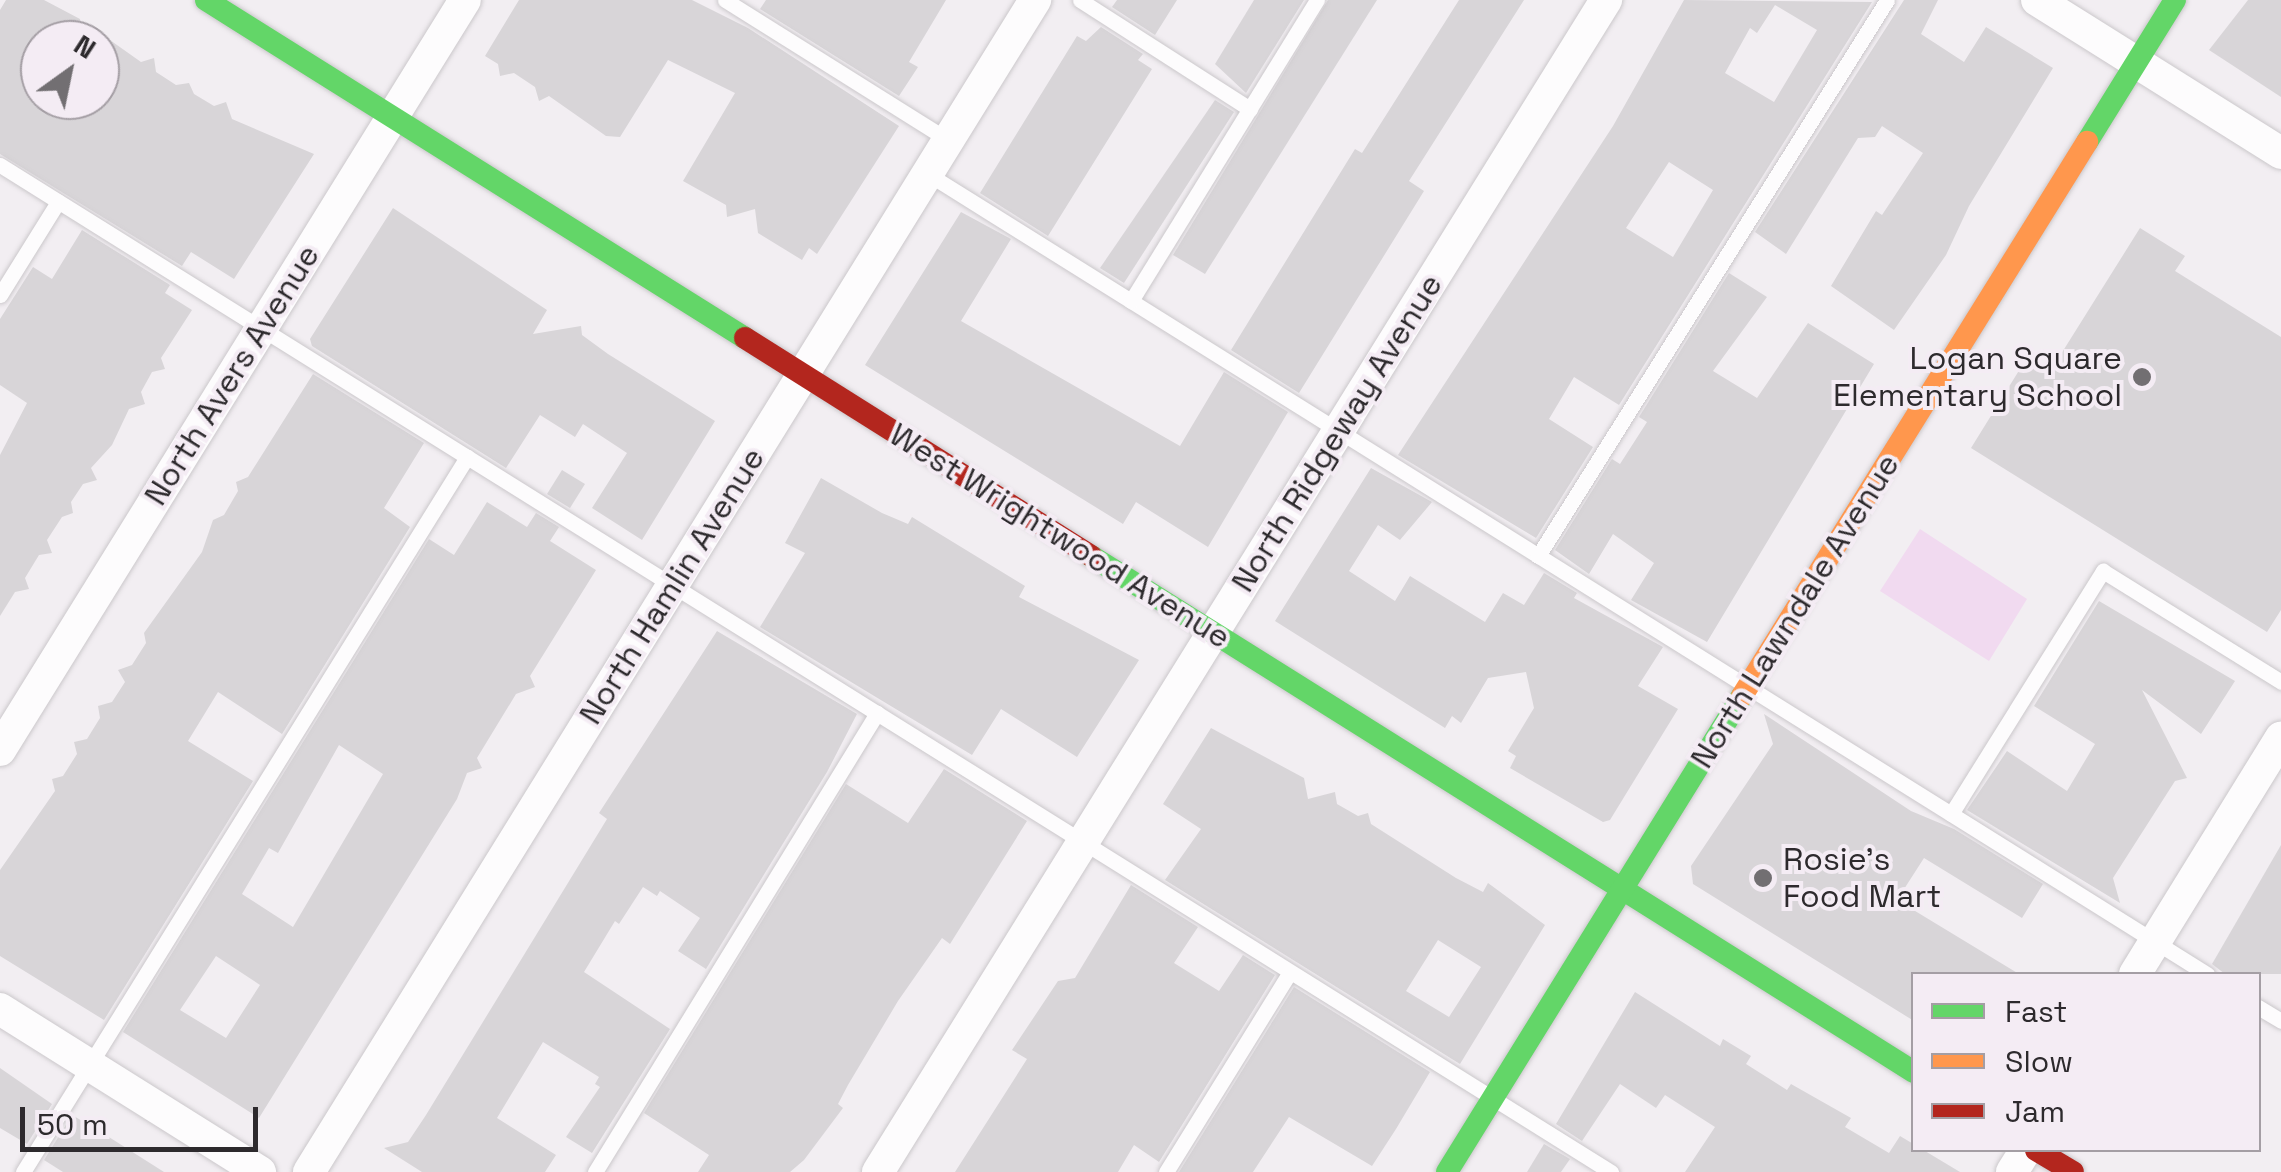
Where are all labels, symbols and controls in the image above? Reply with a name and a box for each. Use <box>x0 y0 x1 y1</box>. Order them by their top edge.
north arrow <box>20 20 120 120</box>
text: N <box>68 26 103 67</box>
street label: North Avers Avenue <box>136 237 328 513</box>
street label: North Ridgeway Avenue <box>1223 267 1451 599</box>
place label: Logan Square Elementary School <box>1833 340 2122 415</box>
marker: Logan Square Elementary School <box>2131 366 2153 388</box>
street label: West Wrightwood Avenue <box>882 415 1238 657</box>
street label: North Hamlin Avenue <box>571 441 773 731</box>
street label: North Lawndale Avenue <box>1682 447 1908 775</box>
place label: Rosie's Food Mart <box>1783 841 1941 916</box>
marker: Rosie's Food Mart <box>1752 867 1774 889</box>
legend <box>1911 972 2261 1152</box>
text: Fast <box>2005 992 2067 1031</box>
text: Slow <box>2005 1042 2073 1081</box>
scale bar <box>25 1087 262 1149</box>
text: Jam <box>2005 1092 2065 1131</box>
text: 50 m <box>37 1105 108 1144</box>

